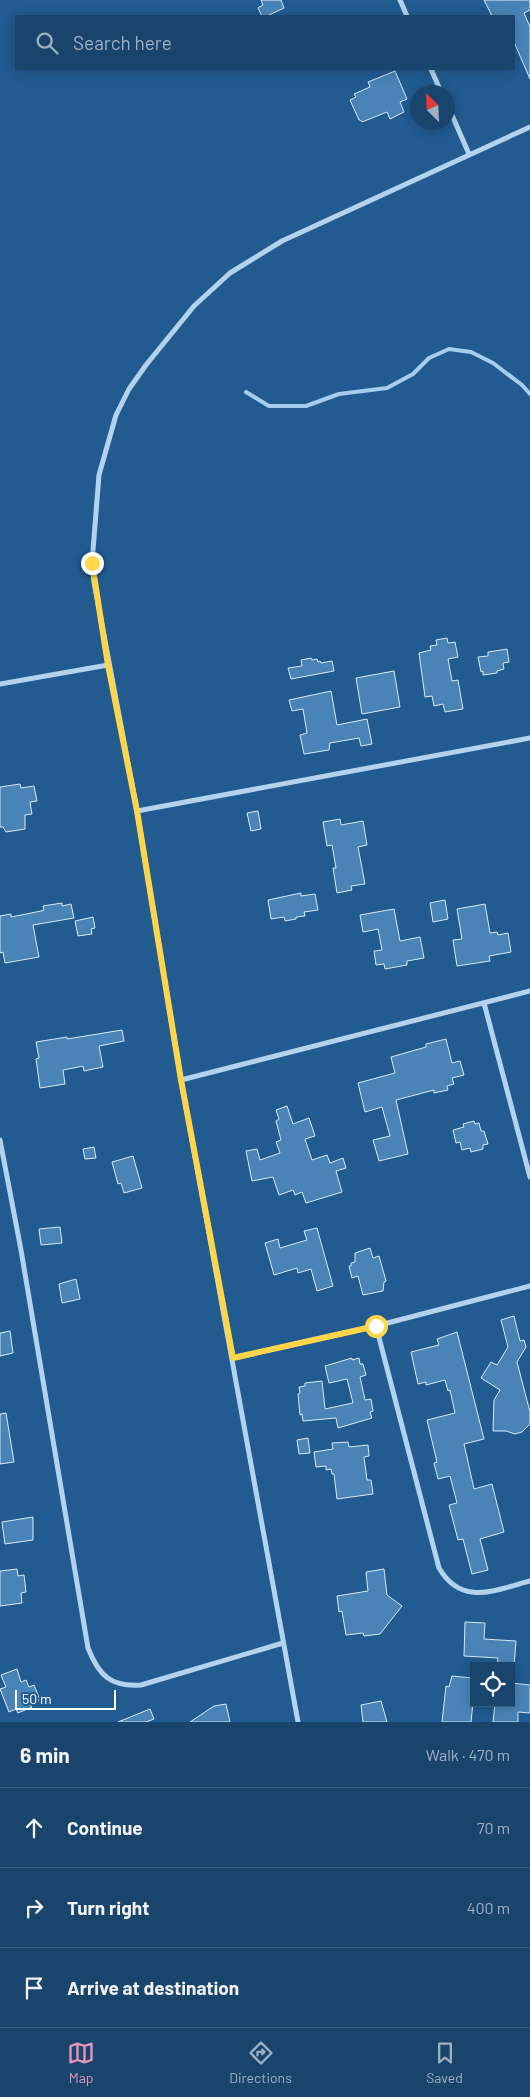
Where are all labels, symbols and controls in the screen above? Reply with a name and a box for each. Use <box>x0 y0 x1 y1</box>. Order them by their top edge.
search box <box>15 15 515 70</box>
icon: search <box>33 29 61 57</box>
text: Search here <box>73 31 172 54</box>
north arrow <box>410 85 455 130</box>
route end <box>81 552 104 575</box>
route start <box>365 1315 388 1338</box>
map controls <box>470 1662 515 1707</box>
button: locate <box>470 1662 515 1707</box>
scale bar <box>15 1687 116 1710</box>
text: 50 m <box>22 1690 51 1707</box>
text: 6 min <box>20 1742 70 1767</box>
text: Walk · 470 m <box>426 1745 510 1764</box>
icon: ahead <box>20 1814 48 1842</box>
text: Continue <box>67 1816 143 1839</box>
text: 70 m <box>477 1818 510 1837</box>
icon: right <box>20 1894 48 1922</box>
text: Turn right <box>67 1896 149 1919</box>
text: 400 m <box>467 1898 510 1917</box>
icon: arrive <box>20 1974 48 2002</box>
text: Arrive at destination <box>67 1976 239 1999</box>
tab: Map <box>67 2039 95 2086</box>
tab: Directions <box>229 2039 292 2086</box>
tab: Saved <box>426 2039 463 2086</box>

